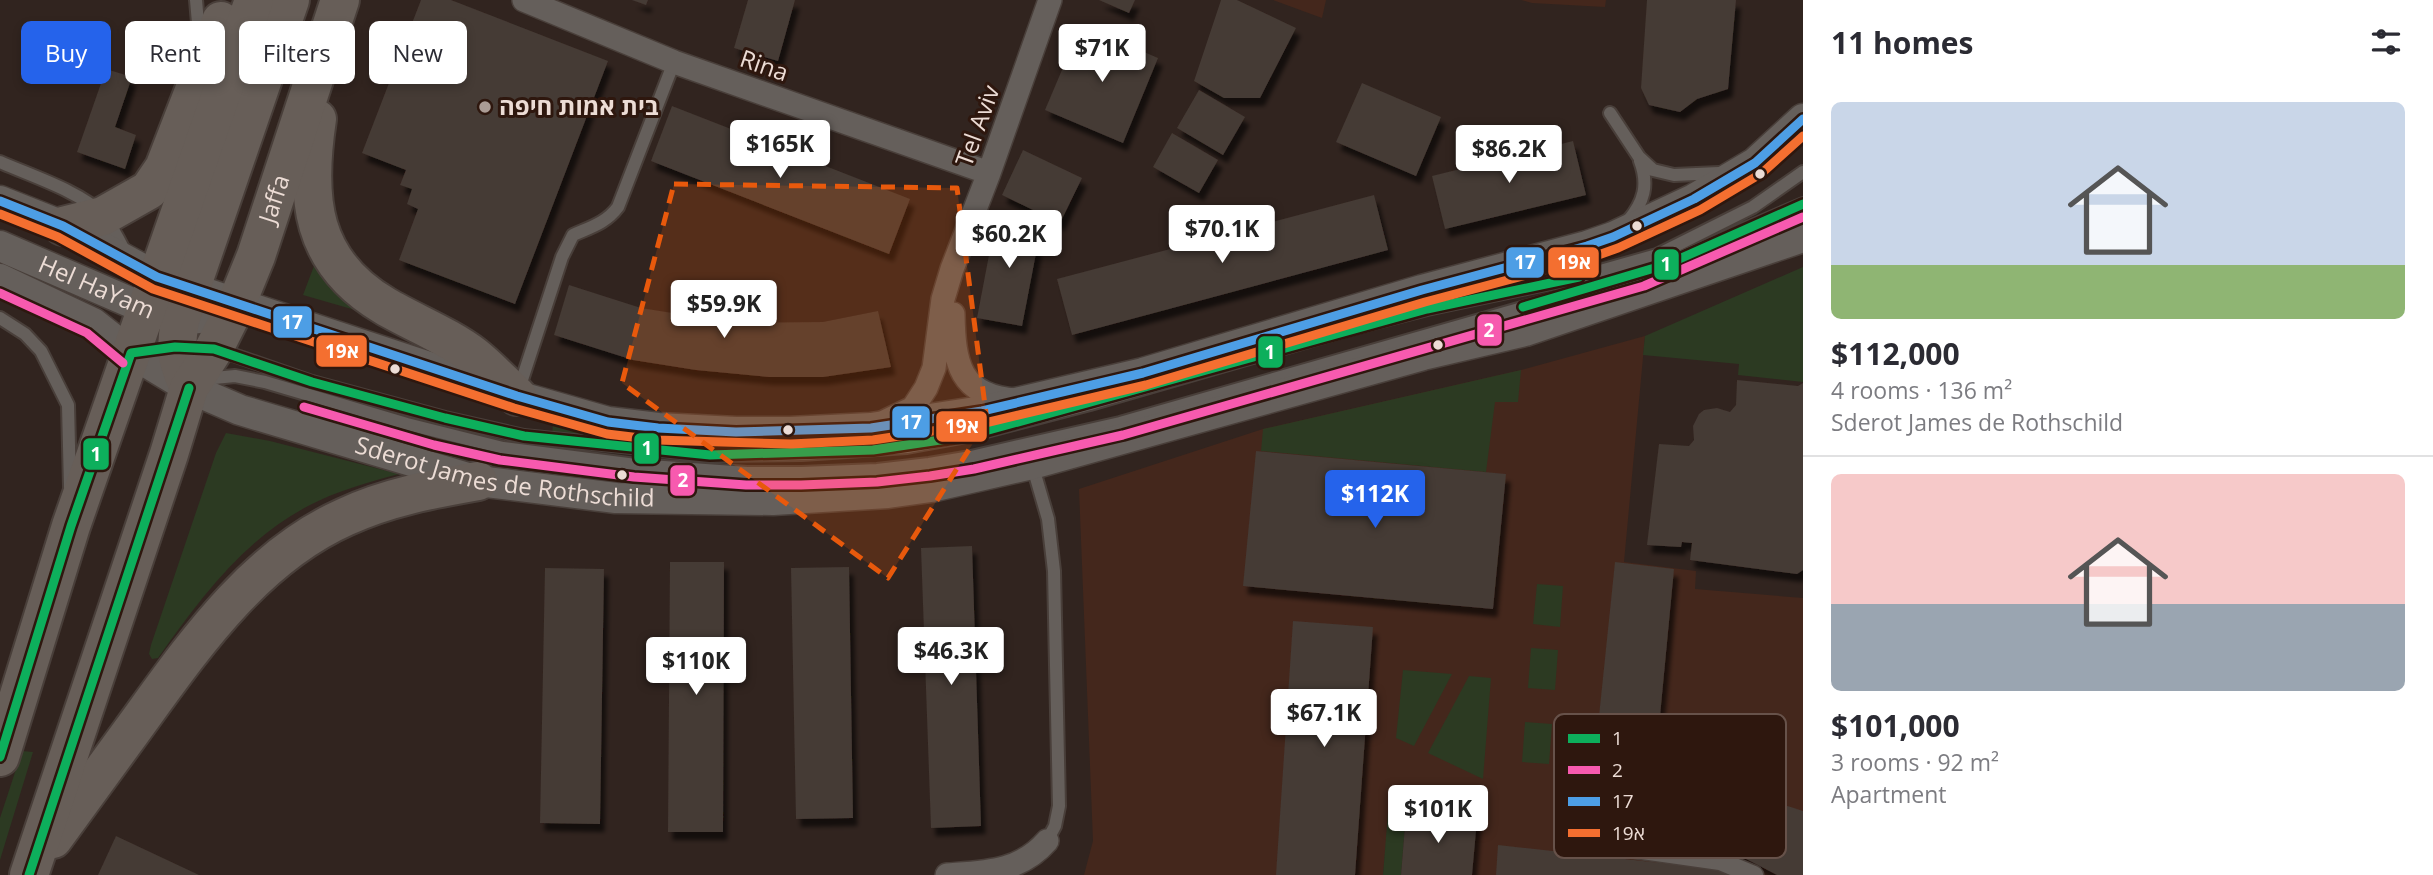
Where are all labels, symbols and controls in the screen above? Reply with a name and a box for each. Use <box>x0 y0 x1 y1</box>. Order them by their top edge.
chip: Buy <box>21 21 111 84</box>
chip: Rent <box>125 21 225 84</box>
chip: Filters <box>239 21 355 84</box>
chip: New <box>369 21 467 84</box>
text: 11 homes <box>1831 22 1974 63</box>
icon: filters <box>2367 23 2405 61</box>
pin: $71K <box>1061 24 1143 84</box>
text: $71K <box>1075 31 1129 63</box>
street label: Rina <box>736 41 793 88</box>
street label: Tel Aviv <box>947 80 1006 171</box>
place label: בית אמות חיפה <box>499 89 659 122</box>
marker: בית אמות חיפה <box>477 99 493 115</box>
pin: $165K <box>731 120 829 180</box>
pin: $86.2K <box>1452 125 1566 185</box>
text: $165K <box>746 127 814 159</box>
text: $86.2K <box>1472 132 1546 164</box>
icon: home <box>2055 147 2181 273</box>
unlabelled marker <box>1753 167 1767 181</box>
street label: Jaffa <box>249 170 297 229</box>
pin: $70.1K <box>1165 205 1279 265</box>
pin: $60.2K <box>952 210 1066 270</box>
text: $70.1K <box>1185 212 1259 244</box>
text: $60.2K <box>972 217 1046 249</box>
unlabelled marker <box>1630 219 1644 233</box>
line badge: 17 <box>1505 246 1545 279</box>
line badge: 19א <box>1547 246 1600 279</box>
street label: Hel HaYam <box>34 247 160 326</box>
line badge: 1 <box>1653 248 1680 281</box>
text: 17 <box>1514 249 1536 275</box>
text: 19א <box>1557 249 1591 275</box>
text: 1 <box>1661 251 1671 277</box>
pin: $59.9K <box>667 280 781 340</box>
text: $59.9K <box>687 287 761 319</box>
line badge: 17 <box>272 305 313 339</box>
text: 17 <box>281 309 303 335</box>
line badge: 2 <box>1476 313 1503 347</box>
text: 2 <box>1484 317 1495 343</box>
text: $112,000 <box>1831 333 1960 374</box>
line badge: 19א <box>315 334 368 368</box>
line badge: 1 <box>1257 335 1284 369</box>
text: 19א <box>325 338 359 364</box>
unlabelled marker <box>1431 338 1445 352</box>
text: 1 <box>1265 339 1275 365</box>
unlabelled marker <box>388 362 402 376</box>
text: 4 rooms · 136 m² <box>1831 374 2012 406</box>
line badge: 17 <box>891 405 931 439</box>
text: Sderot James de Rothschild <box>1831 406 2123 438</box>
text: 17 <box>900 409 922 435</box>
line badge: 19א <box>935 410 988 443</box>
text: 19א <box>945 413 979 439</box>
unlabelled marker <box>781 423 795 437</box>
street label: Sderot James de Rothschild <box>352 427 655 513</box>
line badge: 1 <box>633 432 660 465</box>
text: 1 <box>642 435 652 461</box>
line badge: 1 <box>82 437 110 471</box>
text: 1 <box>91 441 101 467</box>
line badge: 2 <box>669 464 696 497</box>
text: 2 <box>678 467 689 493</box>
unlabelled marker <box>615 468 629 482</box>
pin: $112K <box>1326 470 1424 530</box>
text: $112K <box>1341 477 1409 509</box>
icon: home <box>2055 519 2181 645</box>
pin: $46.3K <box>894 628 1008 687</box>
text: $46.3K <box>914 634 988 666</box>
pin: $110K <box>647 638 745 697</box>
text: $110K <box>662 644 730 676</box>
pin: $67.1K <box>1267 690 1381 749</box>
text: $67.1K <box>1287 696 1361 728</box>
text: $101,000 <box>1831 705 1960 746</box>
legend <box>1554 714 1786 858</box>
text: 1 <box>1612 725 1623 751</box>
text: 3 rooms · 92 m² <box>1831 746 1999 778</box>
text: 2 <box>1612 757 1623 783</box>
text: Apartment <box>1831 778 1947 810</box>
pin: $101K <box>1389 786 1487 845</box>
text: 17 <box>1612 788 1634 814</box>
text: $101K <box>1404 792 1472 824</box>
text: 19א <box>1612 820 1645 846</box>

